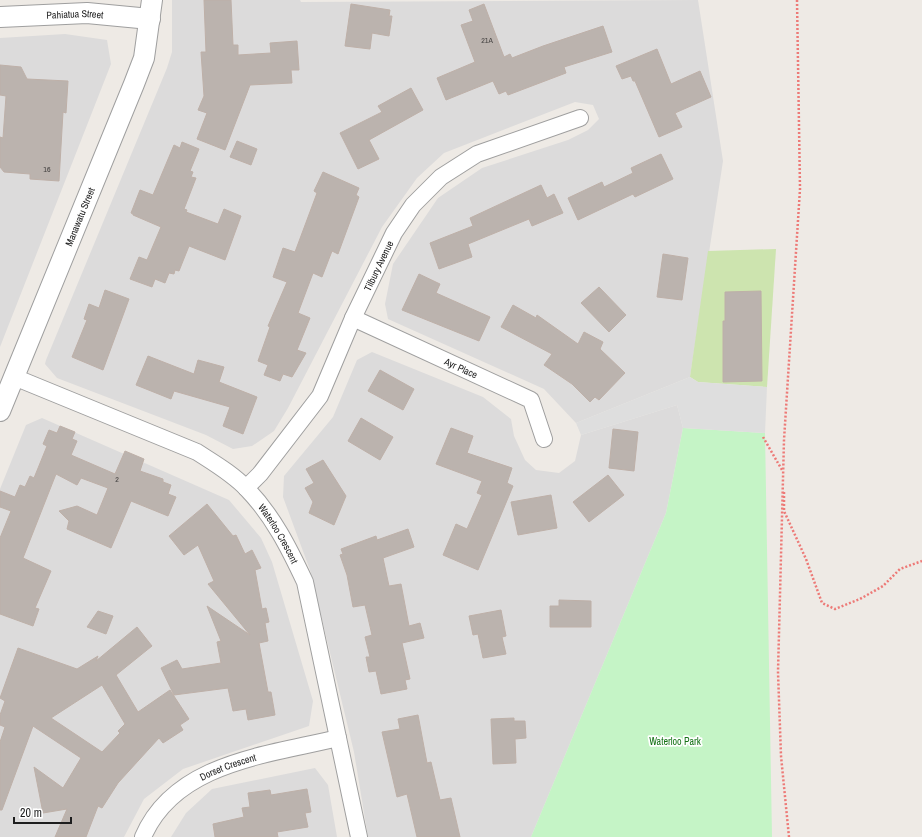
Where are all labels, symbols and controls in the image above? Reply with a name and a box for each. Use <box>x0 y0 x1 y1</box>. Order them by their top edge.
street label: Pahiatua Street <box>46 7 105 22</box>
house number: 21A <box>481 35 493 45</box>
house number: 16 <box>43 164 51 174</box>
street label: Manawatu Street <box>62 185 98 248</box>
street label: Tilbury Avenue <box>361 238 397 293</box>
street label: Ayr Place <box>441 355 480 382</box>
house number: 2 <box>115 474 119 484</box>
street label: Waterloo Crescent <box>255 501 301 566</box>
park label: Waterloo Park <box>649 735 702 748</box>
street label: Dorset Crescent <box>198 751 258 784</box>
scale bar <box>14 799 71 825</box>
text: 20 m <box>20 805 42 821</box>

